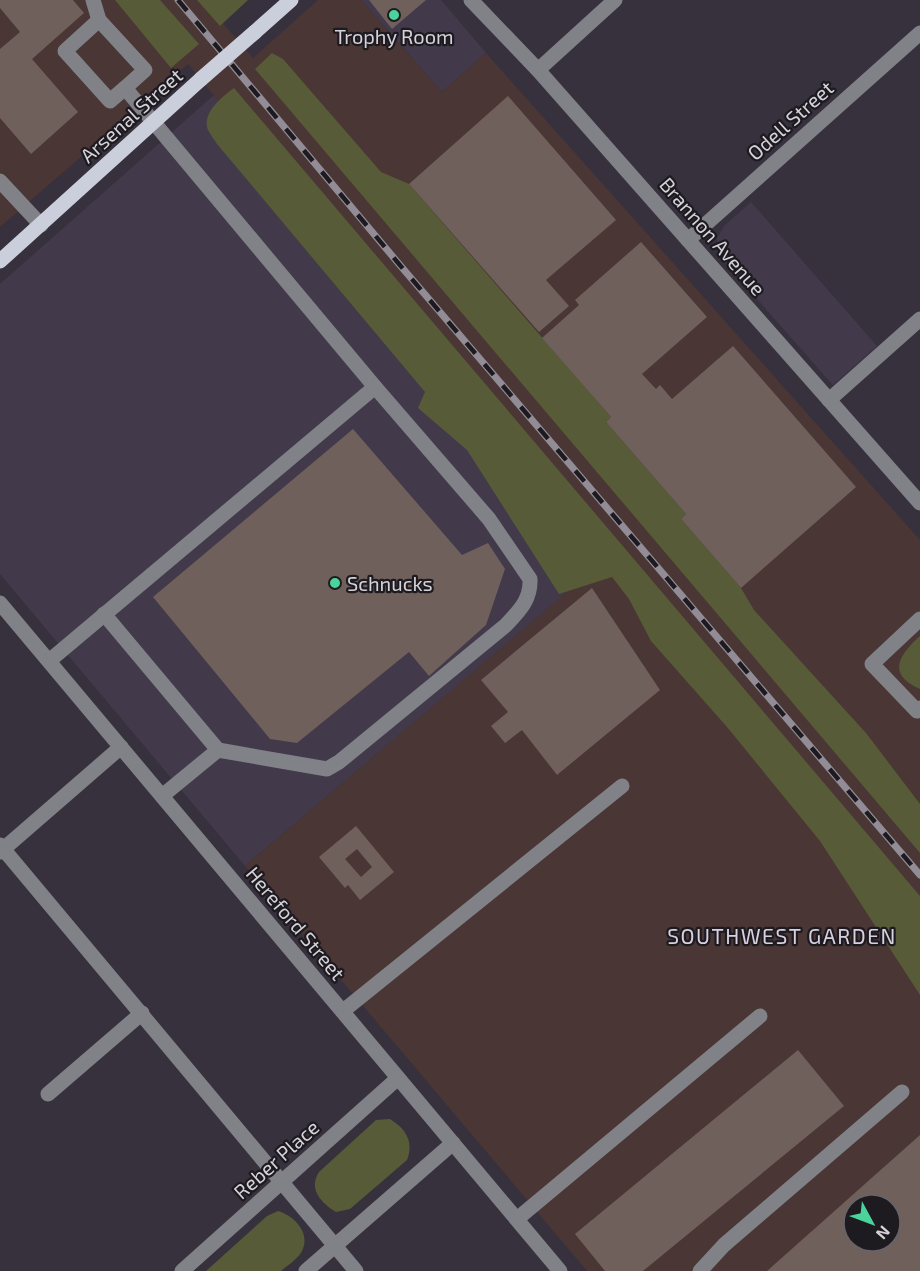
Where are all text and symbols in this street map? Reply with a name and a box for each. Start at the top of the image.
marker: Trophy Room [387,8,401,22]
place label: Trophy Room [334,24,454,48]
street label: Arsenal Street [75,63,187,167]
street label: Odell Street [742,75,838,165]
street label: Brannon Avenue [655,172,771,300]
place label: Schnucks [347,571,433,595]
marker: Schnucks [328,576,342,590]
street label: Hereford Street [242,861,351,985]
district label: SOUTHWEST GARDEN [667,923,897,948]
street label: Reber Place [228,1115,324,1203]
north arrow [842,1193,902,1253]
text: N [873,1223,895,1244]

